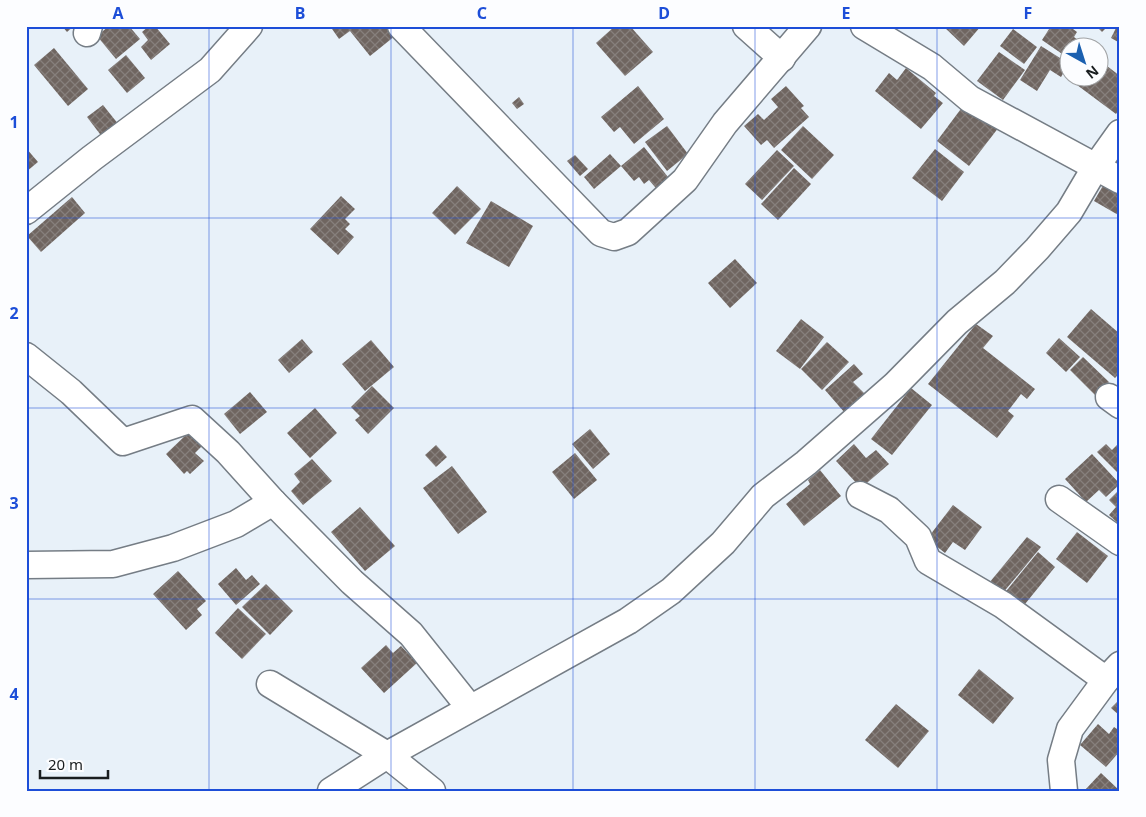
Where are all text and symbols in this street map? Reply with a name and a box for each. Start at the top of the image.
text: A [112,2,124,24]
text: B [295,2,305,24]
text: C [477,2,487,24]
text: D [658,2,670,24]
text: E [842,2,851,24]
text: F [1024,2,1032,24]
north arrow [1058,38,1108,88]
text: N [1082,62,1103,83]
text: 1 [9,111,19,133]
text: 2 [9,302,19,324]
text: 3 [9,492,19,514]
text: 4 [9,683,19,705]
scale bar [40,747,108,779]
text: 20 m [48,754,83,774]

